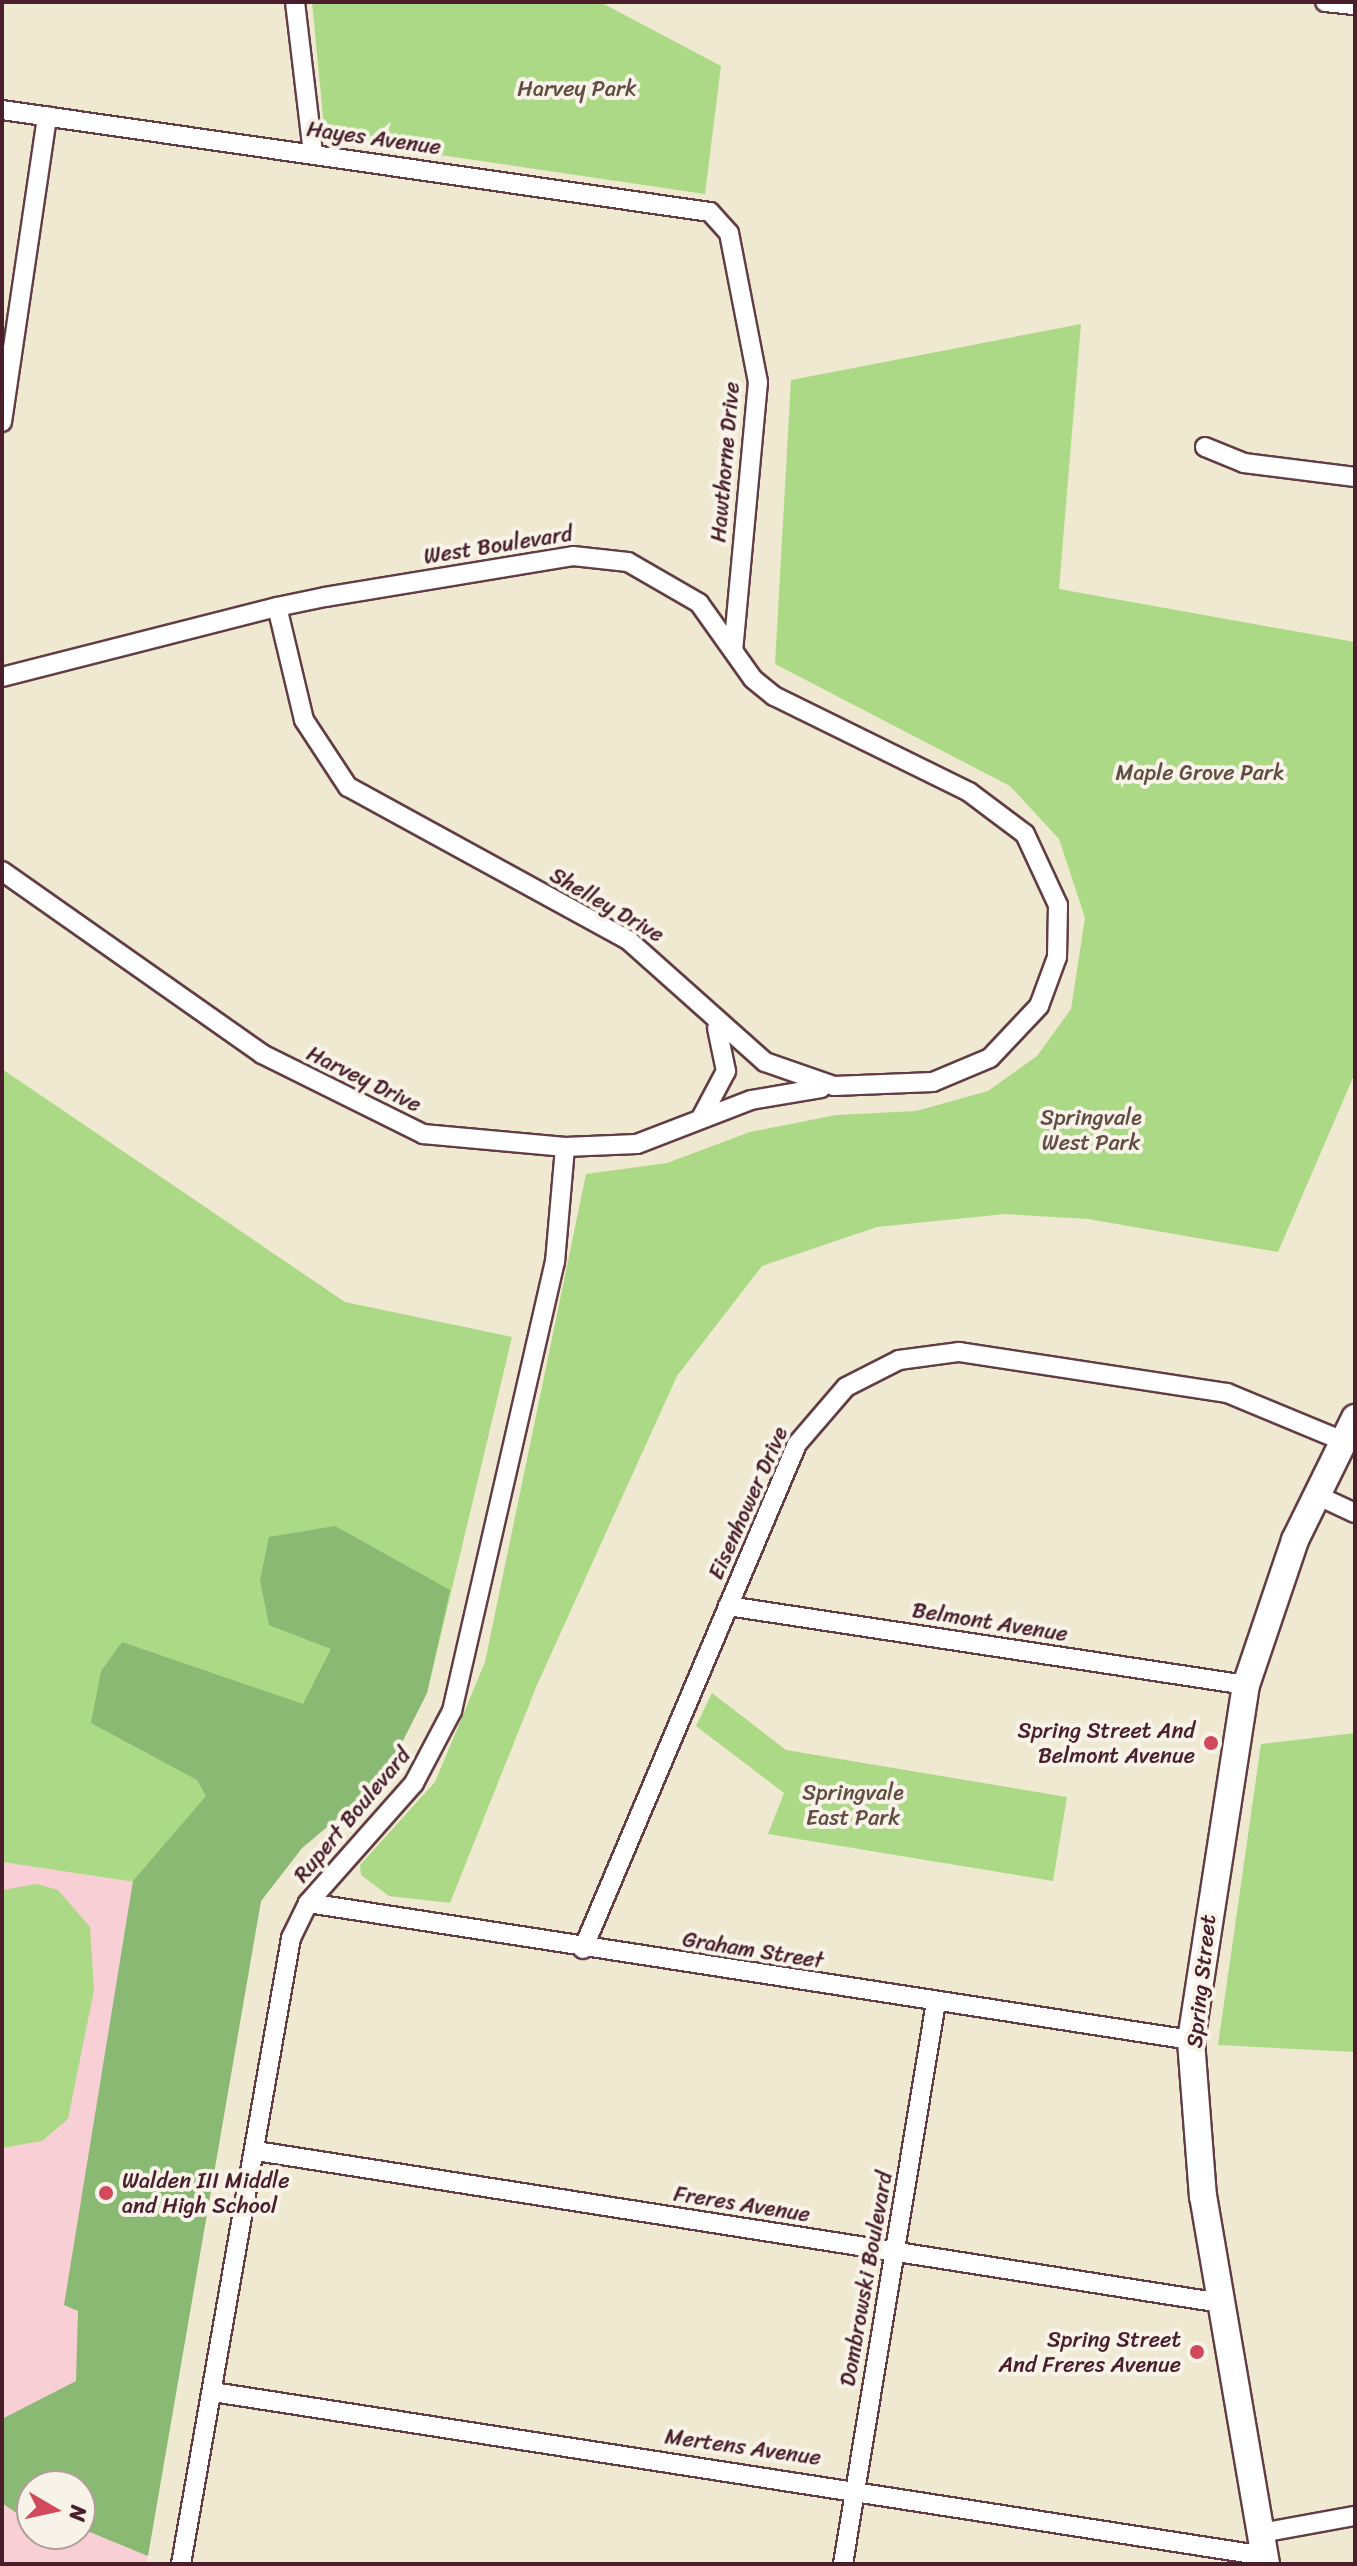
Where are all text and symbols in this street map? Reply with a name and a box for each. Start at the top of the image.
park label: Harvey Park [517,76,637,102]
street label: Hayes Avenue [305,116,443,160]
street label: Hawthorne Drive [705,381,745,543]
street label: West Boulevard [422,520,574,570]
park label: Maple Grove Park [1115,760,1285,786]
street label: Shelley Drive [545,862,669,948]
street label: Harvey Drive [303,1040,425,1118]
park label: Springvale West Park [1040,1104,1142,1156]
street label: Eisenhower Drive [702,1422,794,1584]
street label: Belmont Avenue [910,1597,1070,1647]
place label: Spring Street And Belmont Avenue [1018,1717,1195,1768]
marker: Spring Street And Belmont Avenue [1202,1734,1220,1752]
street label: Rupert Boulevard [288,1742,416,1888]
park label: Springvale East Park [802,1779,904,1830]
street label: Spring Street [1181,1913,1221,2049]
street label: Graham Street [680,1926,826,1974]
place label: Walden III Middle and High School [122,2167,290,2218]
street label: Dombrowski Boulevard [834,2170,898,2388]
street label: Freres Avenue [672,2180,812,2228]
marker: Walden III Middle and High School [97,2184,115,2202]
place label: Spring Street And Freres Avenue [1000,2326,1181,2378]
marker: Spring Street And Freres Avenue [1188,2343,1206,2361]
street label: Mertens Avenue [663,2423,823,2471]
north arrow [16,2470,96,2550]
text: N [58,2503,99,2524]

